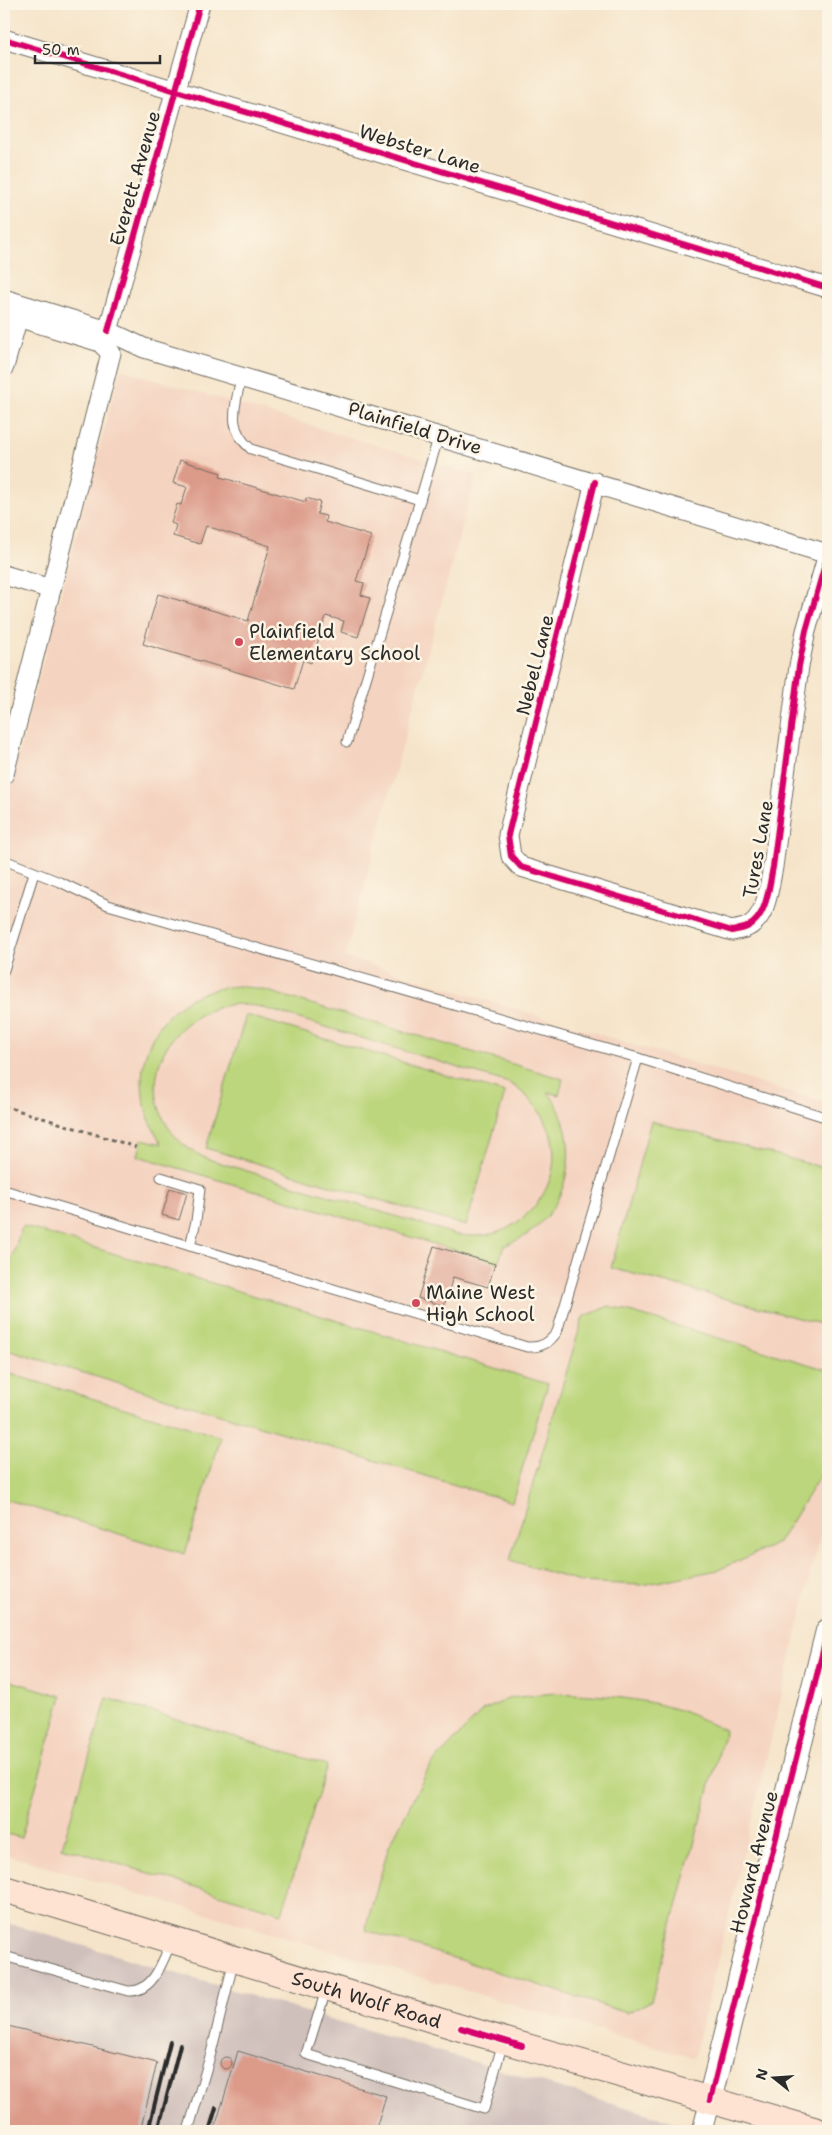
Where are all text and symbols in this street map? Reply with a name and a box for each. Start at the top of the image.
scale bar [35,32,160,64]
text: 50 m [42,40,80,60]
street label: Everett Avenue [104,108,166,248]
street label: Webster Lane [356,119,484,179]
street label: Plainfield Drive [345,396,485,460]
street label: Nebel Lane [510,612,560,718]
place label: Plainfield Elementary School [249,619,420,666]
marker: Plainfield Elementary School [233,636,245,648]
street label: Tures Lane [737,798,779,900]
place label: Maine West High School [426,1280,535,1327]
marker: Maine West High School [410,1297,422,1309]
street label: Howard Avenue [724,1788,784,1936]
street label: South Wolf Road [289,1965,444,2034]
north arrow [750,2052,800,2102]
text: N [751,2066,772,2082]

